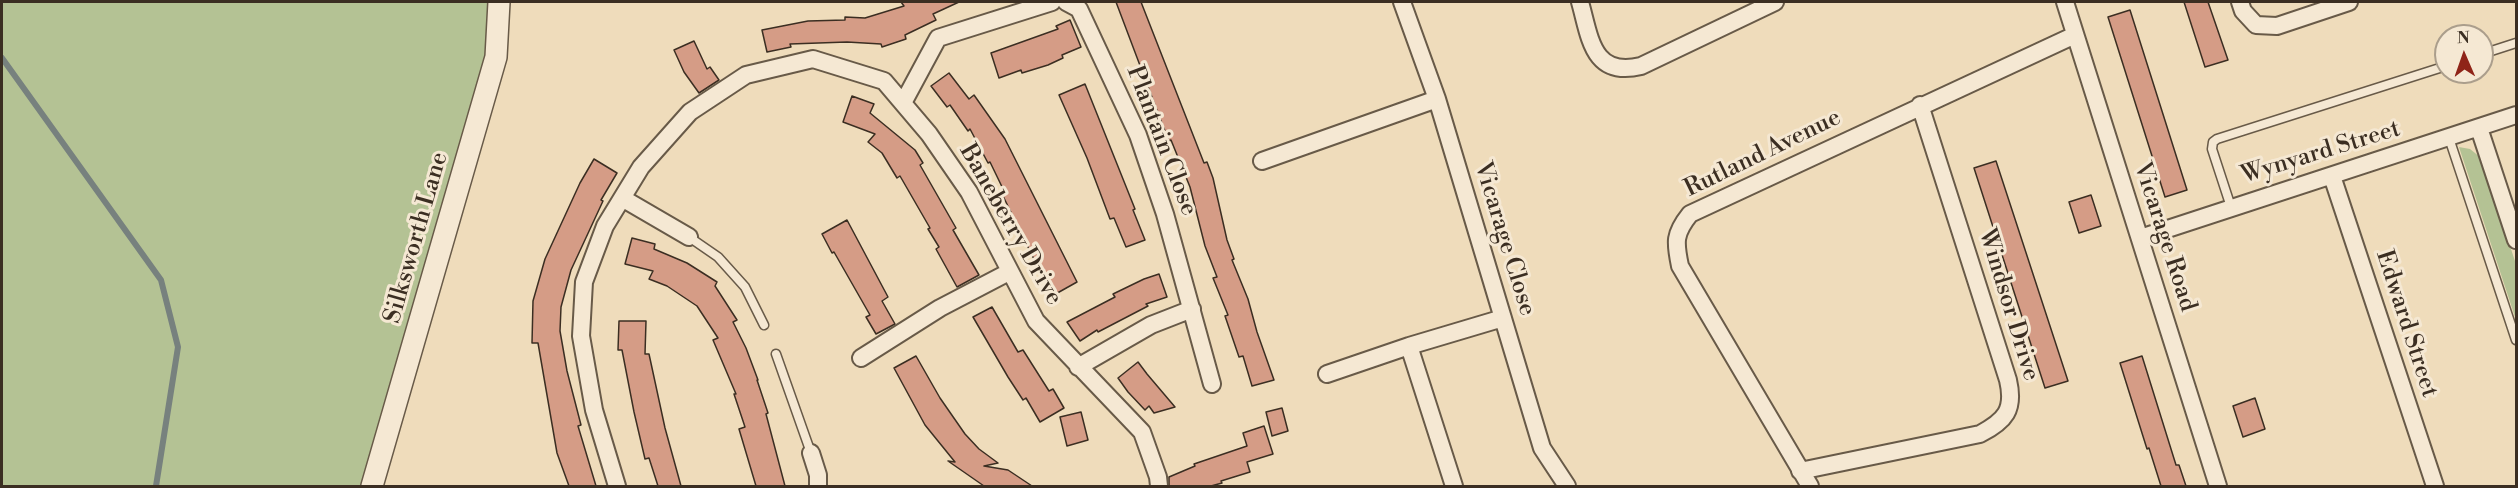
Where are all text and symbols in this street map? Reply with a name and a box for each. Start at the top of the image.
north arrow [2434,24,2494,84]
text: N [2457,28,2470,48]
street label: Plantain Close [1119,62,1203,220]
street label: Rutland Avenue [1680,104,1846,204]
street label: Wynyard Street [2238,115,2404,191]
street label: Baneberry Drive [952,139,1068,311]
street label: Silksworth Lane [379,149,455,327]
street label: Vicarage Close [1467,159,1541,319]
street label: Vicarage Road [2126,159,2202,315]
street label: Windsor Drive [1971,226,2045,384]
street label: Edward Street [2369,247,2443,401]

